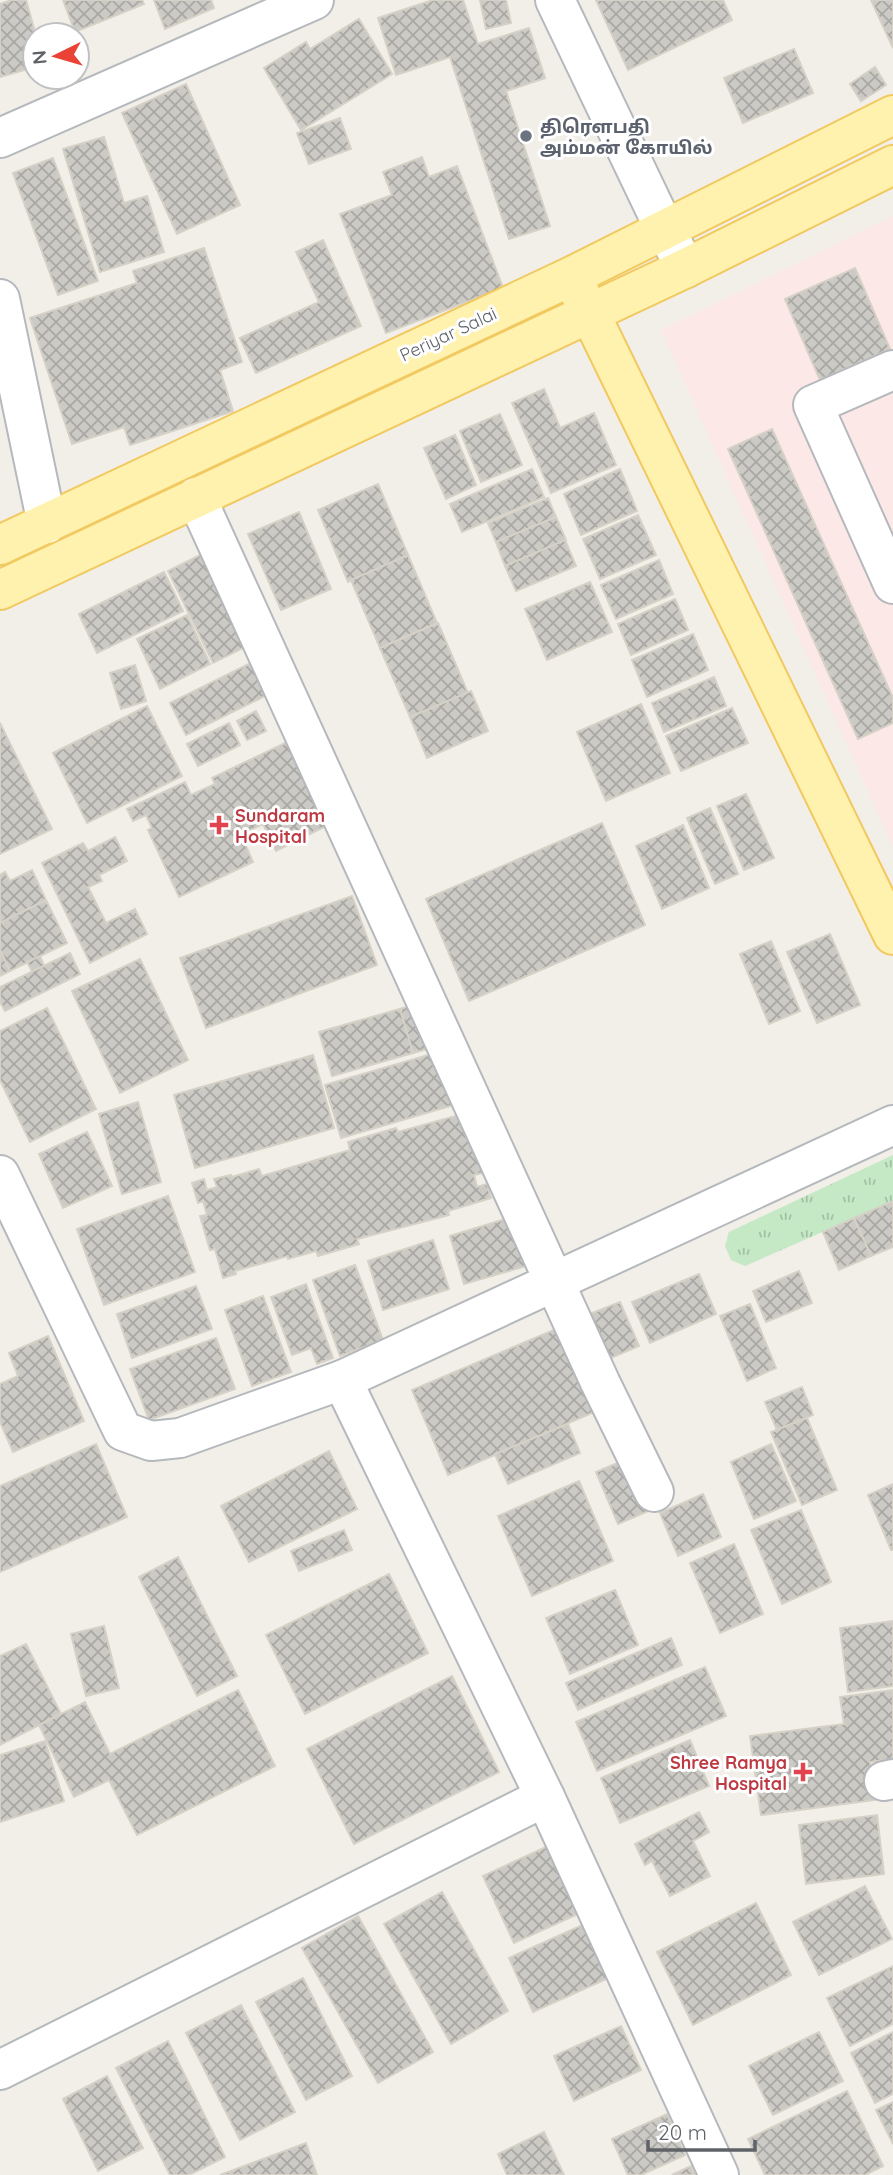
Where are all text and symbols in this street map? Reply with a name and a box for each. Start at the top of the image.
north arrow [21,21,91,91]
text: N [27,49,52,65]
place label: திரௌபதி அம்மன் கோயில் [540,115,713,159]
marker: திரௌபதி அம்மன் கோயில் [518,128,534,144]
street label: Periyar Salai [396,302,500,366]
place label: Sundaram Hospital [235,804,325,848]
marker: Sundaram Hospital [209,815,229,835]
place label: Shree Ramya Hospital [670,1751,787,1795]
marker: Shree Ramya Hospital [793,1762,813,1782]
scale bar [648,2108,755,2152]
text: 20 m [658,2119,707,2145]

